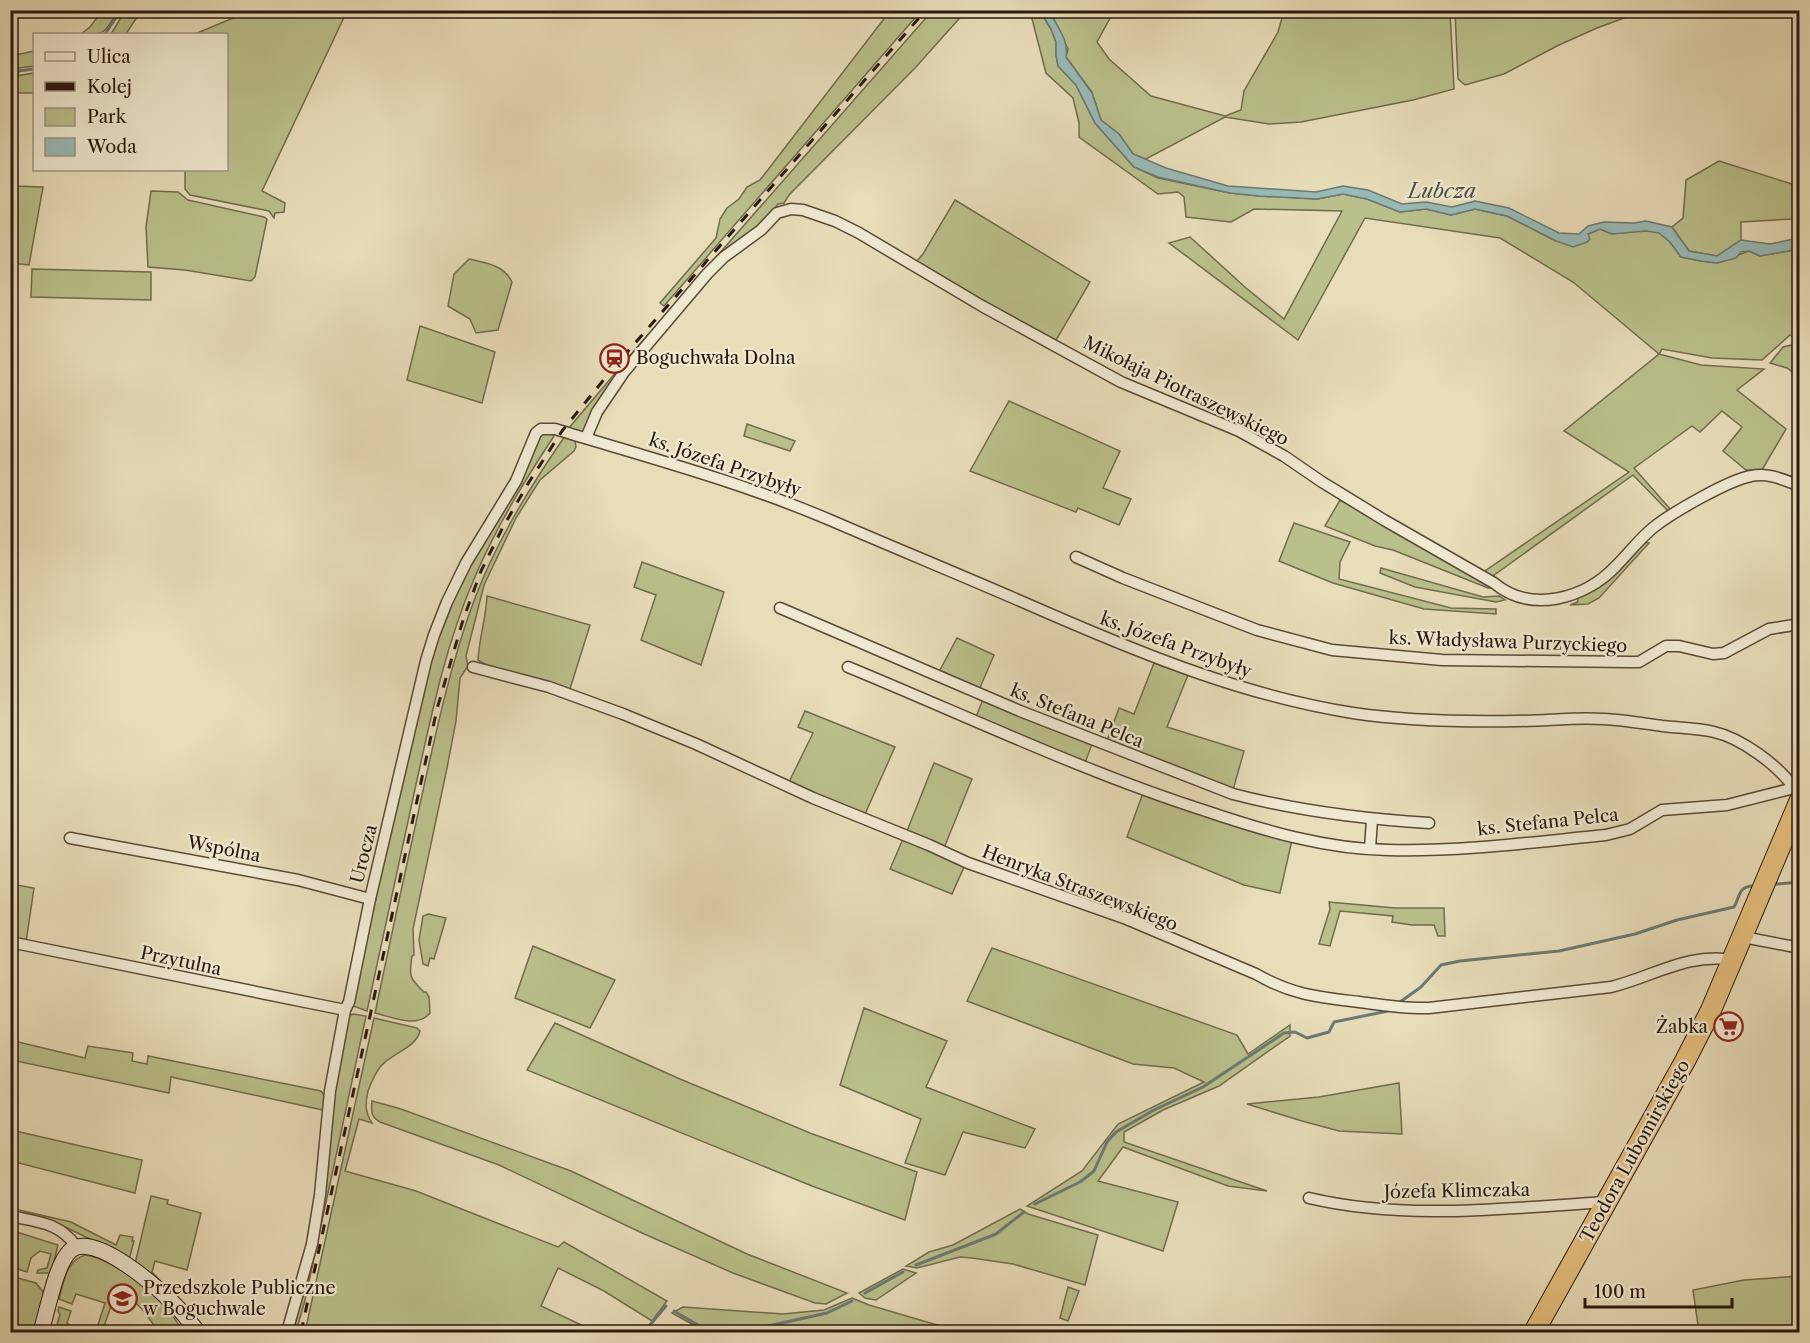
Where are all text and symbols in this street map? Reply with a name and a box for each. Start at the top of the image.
legend [33,33,228,171]
text: Ulica [87,46,131,68]
text: Kolej [87,76,132,98]
text: Park [87,106,128,128]
text: Woda [86,136,137,158]
water label: Lubcza [1406,179,1476,203]
street label: Mikołaja Piotraszewskiego [1080,332,1292,450]
station icon: Boguchwała Dolna [599,342,631,374]
place label: Boguchwała Dolna [636,347,796,369]
street label: ks. Józefa Przybyły [646,429,805,502]
street label: ks. Józefa Przybyły [1097,607,1256,683]
street label: ks. Władysława Purzyckiego [1388,627,1628,657]
street label: ks. Stefana Pelca [1007,679,1147,753]
street label: ks. Stefana Pelca [1476,804,1620,840]
street label: Urocza [346,822,382,886]
street label: Wspólna [184,831,263,867]
street label: Henryka Straszewskiego [979,840,1181,936]
street label: Przytulna [138,942,224,980]
supermarket icon: Żabka [1713,1011,1745,1043]
place label: Żabka [1656,1015,1708,1038]
street label: Teodora Lubomirskiego [1576,1056,1694,1246]
street label: Józefa Klimczaka [1381,1179,1531,1203]
scale bar [1585,1271,1732,1309]
place label: Przedszkole Publiczne w Boguchwale [142,1277,336,1320]
text: 100 m [1594,1281,1646,1303]
school or university icon: Przedszkole Publiczne w Boguchwale [106,1282,138,1314]

